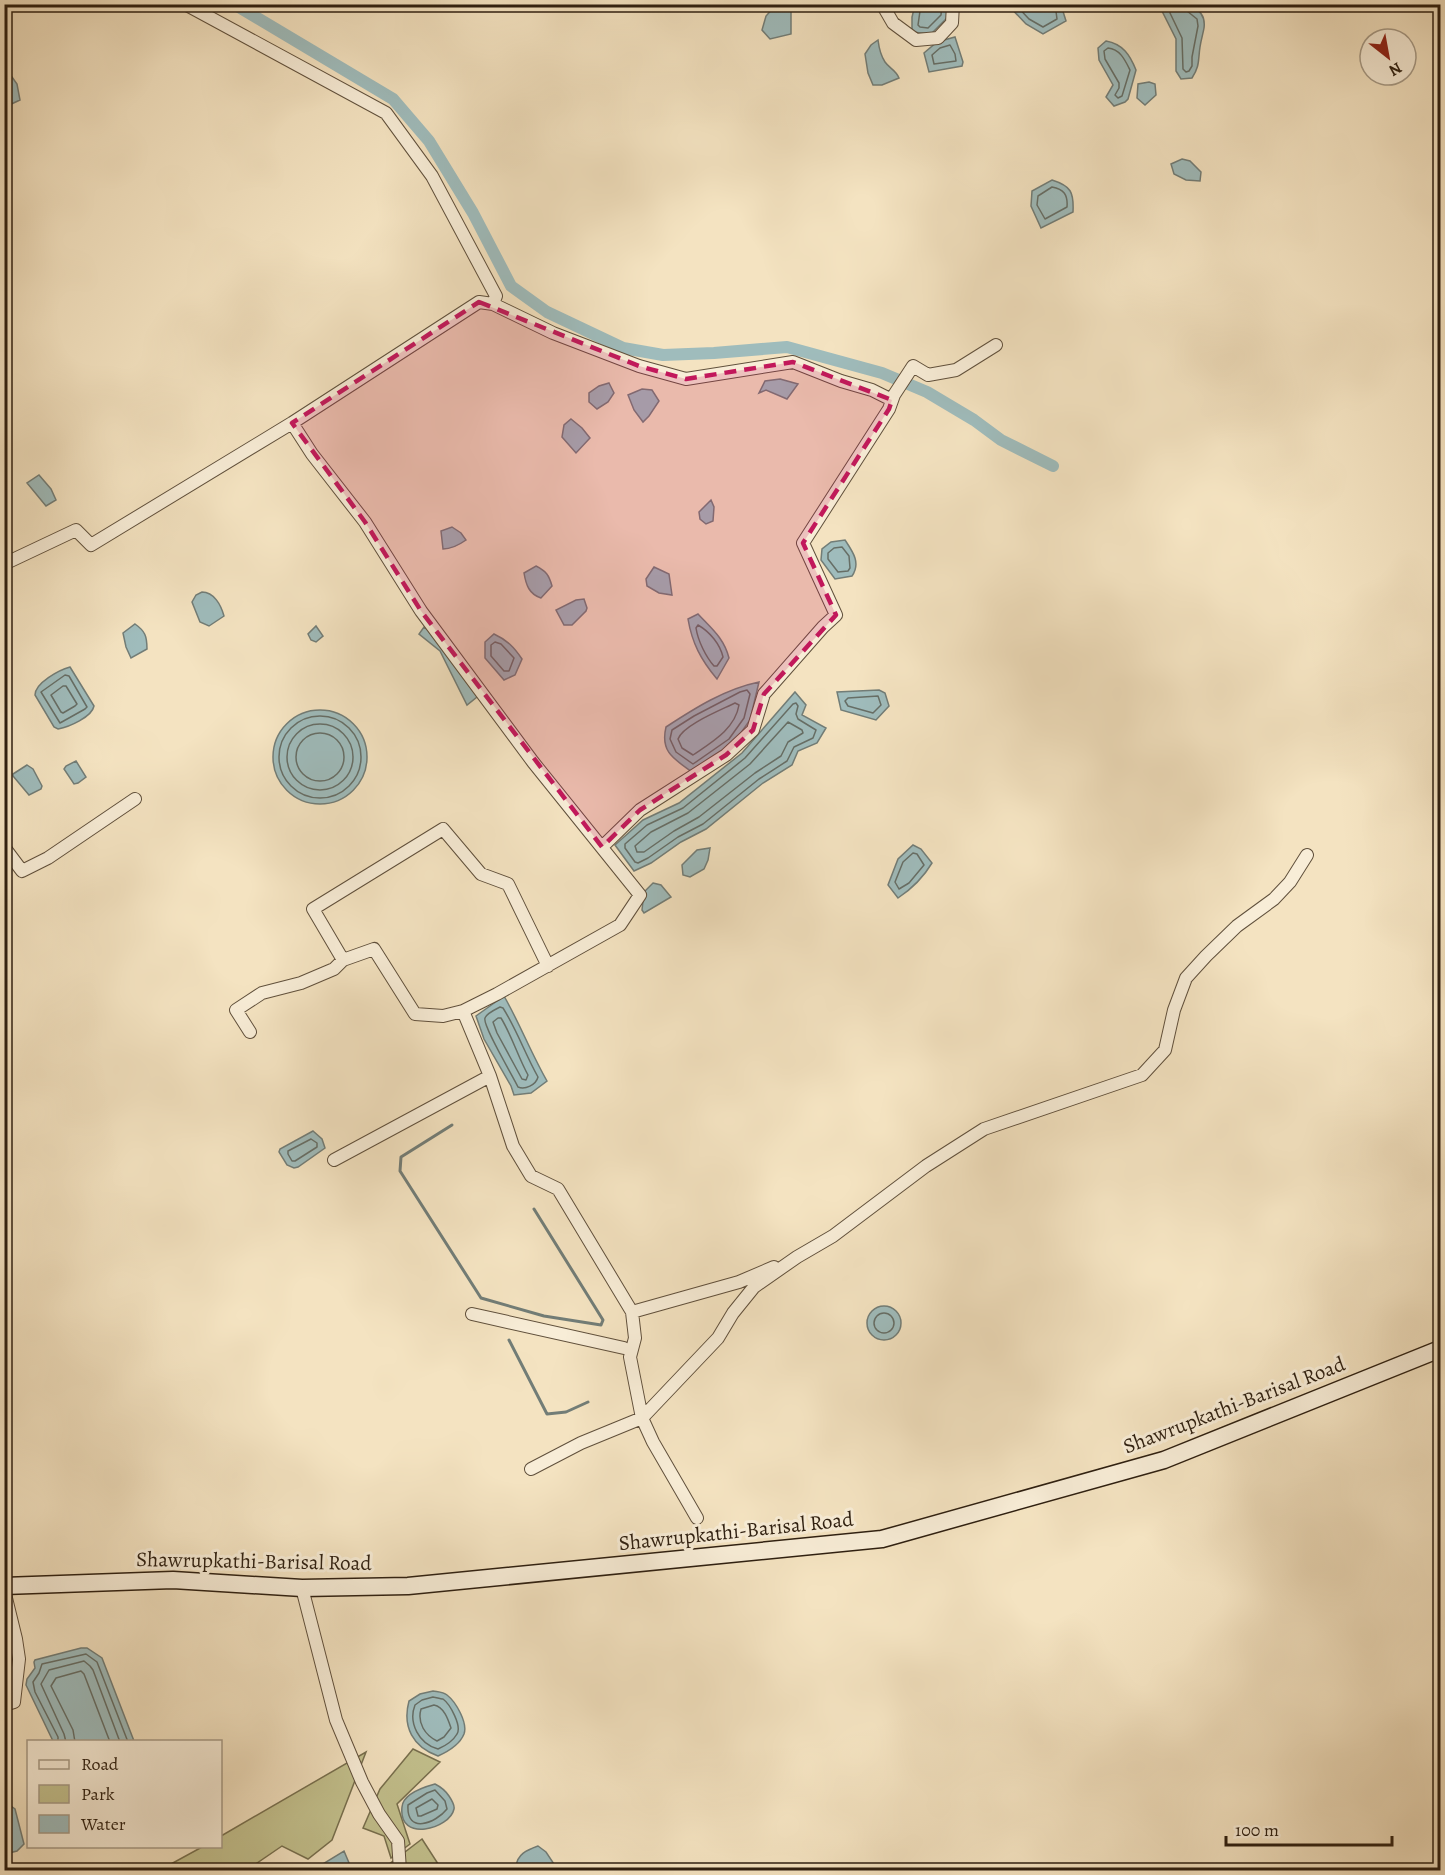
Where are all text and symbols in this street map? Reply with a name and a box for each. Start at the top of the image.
north arrow [1358,27,1418,87]
text: N [1384,57,1406,82]
street label: Shawrupkathi-Barisal Road [1119,1349,1350,1460]
street label: Shawrupkathi-Barisal Road [617,1505,855,1557]
street label: Shawrupkathi-Barisal Road [136,1545,373,1577]
legend [27,1740,222,1848]
text: Road [81,1752,119,1776]
text: Park [81,1782,115,1806]
scale bar [1226,1809,1392,1847]
text: Water [80,1812,126,1836]
text: 100 m [1235,1818,1279,1842]

